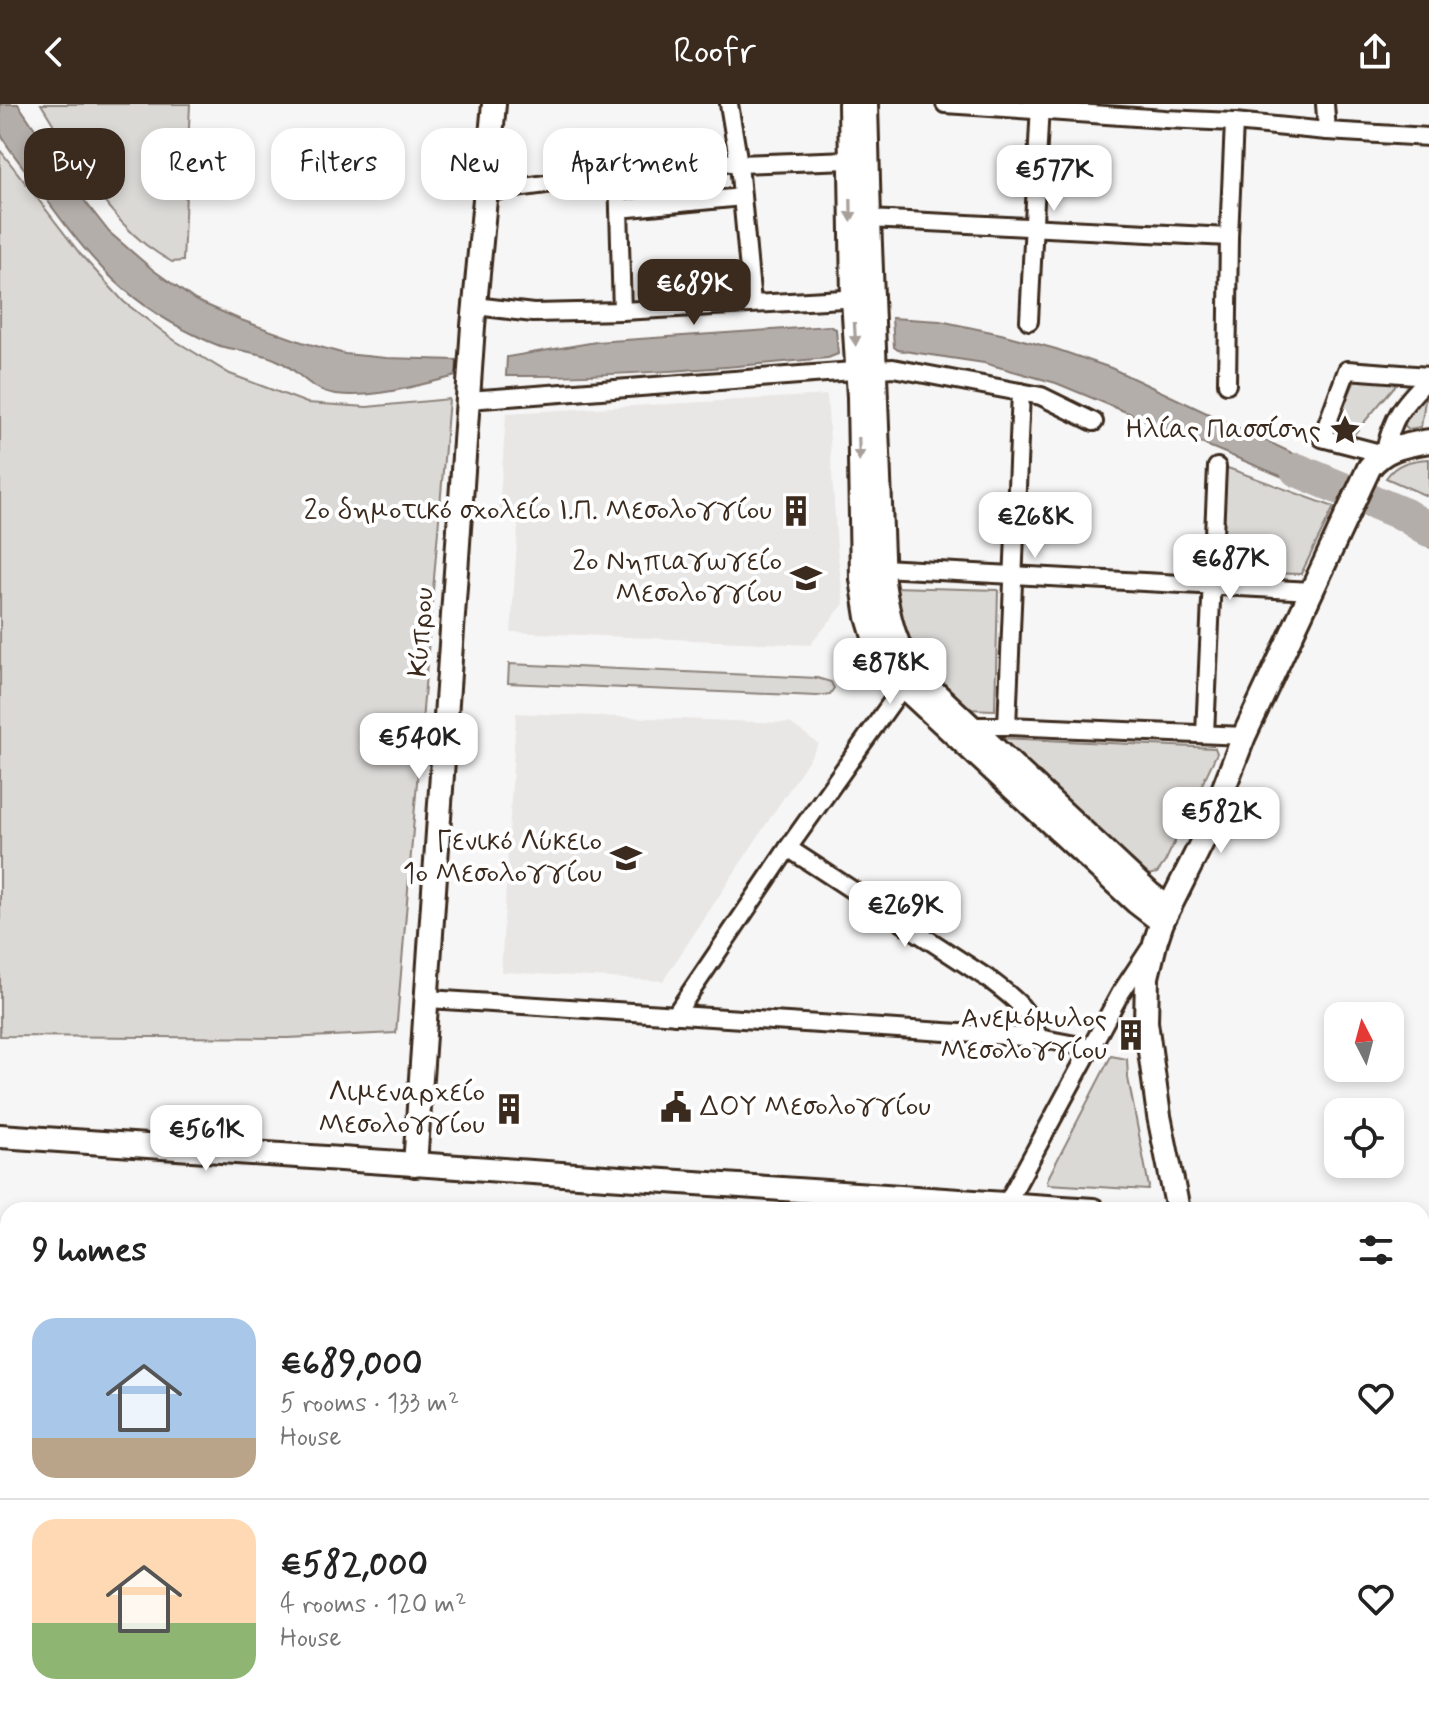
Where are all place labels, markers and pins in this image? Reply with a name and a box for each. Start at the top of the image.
pin: €577K [998,145,1110,213]
pin: €689K [638,259,750,327]
place label: Ηλίας Πασσίσης [1125,412,1321,449]
place icon: Ηλίας Πασσίσης [1328,413,1362,447]
pin: €268K [979,492,1091,560]
place label: 2ο δημοτικό σχολείο Ι.Π. Μεσολογγίου [304,493,772,530]
building icon: 2ο δημοτικό σχολείο Ι.Π. Μεσολογγίου [779,494,813,528]
pin: €687K [1174,534,1286,602]
place label: 2ο Νηπιαγωγείο Μεσολογγίου [572,544,782,613]
school or university icon: 2ο Νηπιαγωγείο Μεσολογγίου [789,561,823,595]
pin: €878K [834,638,946,706]
pin: €540K [363,713,475,781]
pin: €582K [1165,787,1277,855]
place label: Γενικό Λύκειο 1ο Μεσολογγίου [403,824,602,893]
school or university icon: Γενικό Λύκειο 1ο Μεσολογγίου [609,841,643,875]
pin: €269K [849,881,961,949]
place label: Ανεμόμυλος Μεσολογγίου [940,1001,1107,1070]
building icon: Ανεμόμυλος Μεσολογγίου [1114,1018,1148,1052]
place label: Λιμεναρχείο Μεσολογγίου [318,1075,485,1144]
place label: ΔΟΥ Μεσολογγίου [700,1089,931,1126]
public building icon: ΔΟΥ Μεσολογγίου [659,1090,693,1124]
building icon: Λιμεναρχείο Μεσολογγίου [492,1092,526,1126]
pin: €561K [150,1105,262,1173]

